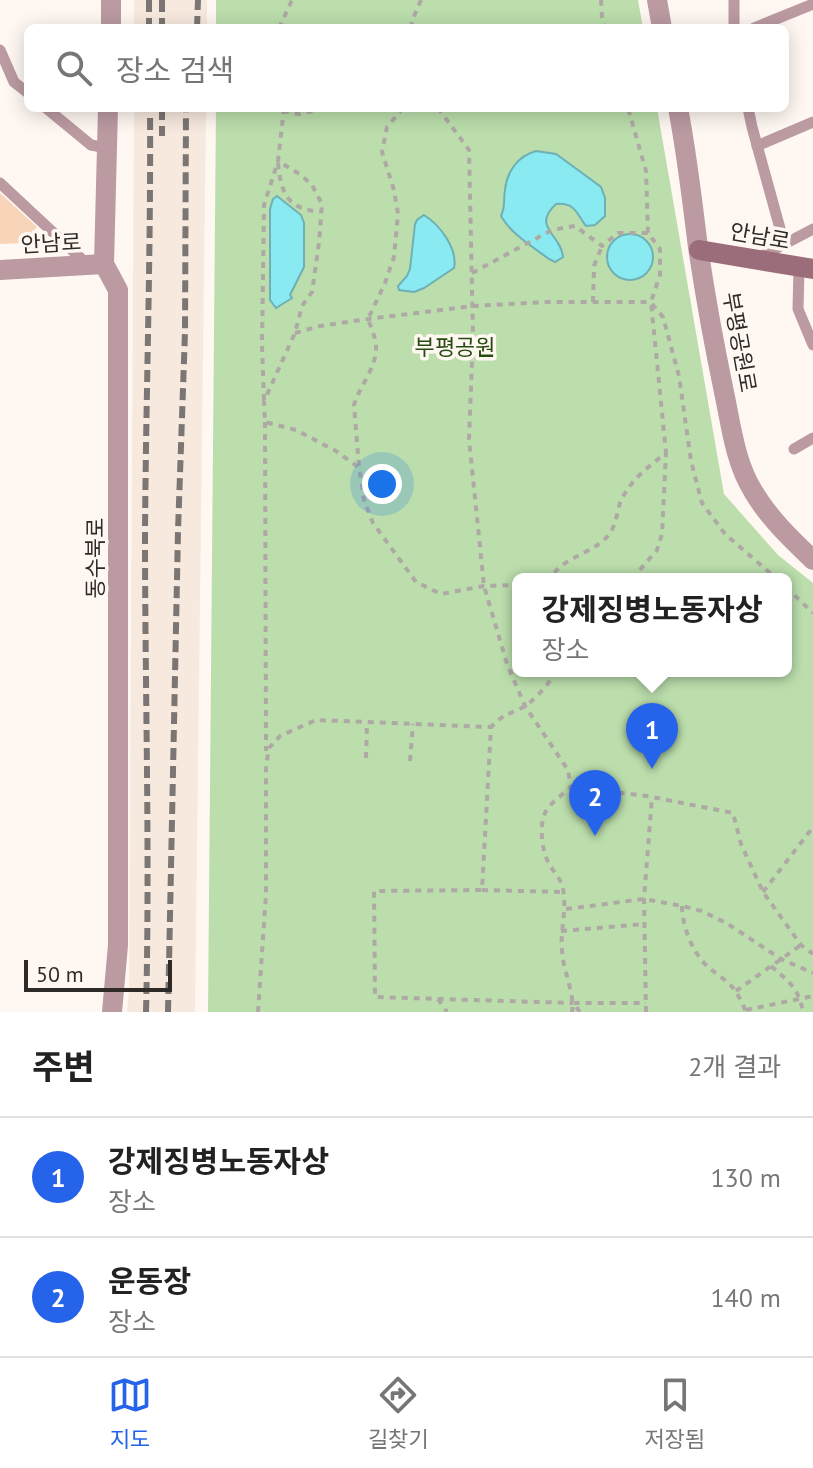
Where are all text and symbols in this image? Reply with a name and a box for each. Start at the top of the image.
search box [24,24,789,112]
icon: search [52,46,96,90]
text: 장소 검색 [116,50,234,89]
street label: 안남로 [728,217,792,255]
street label: 안남로 [20,227,82,259]
street label: 부평공원로 [717,290,763,394]
park label: 부평공원 [415,333,495,361]
your location [362,464,402,504]
street label: 동수북로 [81,518,109,598]
popup [512,573,792,677]
text: 강제징병노동자상 [542,589,762,628]
text: 장소 [542,633,589,666]
pin: 1 [626,703,678,769]
pin: 2 [569,770,621,836]
scale bar [24,956,172,992]
text: 50 m [36,960,84,988]
text: 주변 [32,1044,95,1088]
text: 2개 결과 [688,1050,781,1083]
text: 강제징병노동자상 [108,1141,329,1180]
text: 1 [51,1161,65,1194]
text: 130 m [710,1161,781,1194]
text: 장소 [108,1185,156,1218]
text: 운동장 [108,1261,191,1300]
text: 2 [51,1281,65,1314]
text: 140 m [710,1281,781,1314]
text: 장소 [108,1305,156,1338]
tab: 지도 [108,1373,152,1453]
tab: 길찾기 [368,1373,429,1453]
tab: 저장됨 [644,1373,705,1453]

